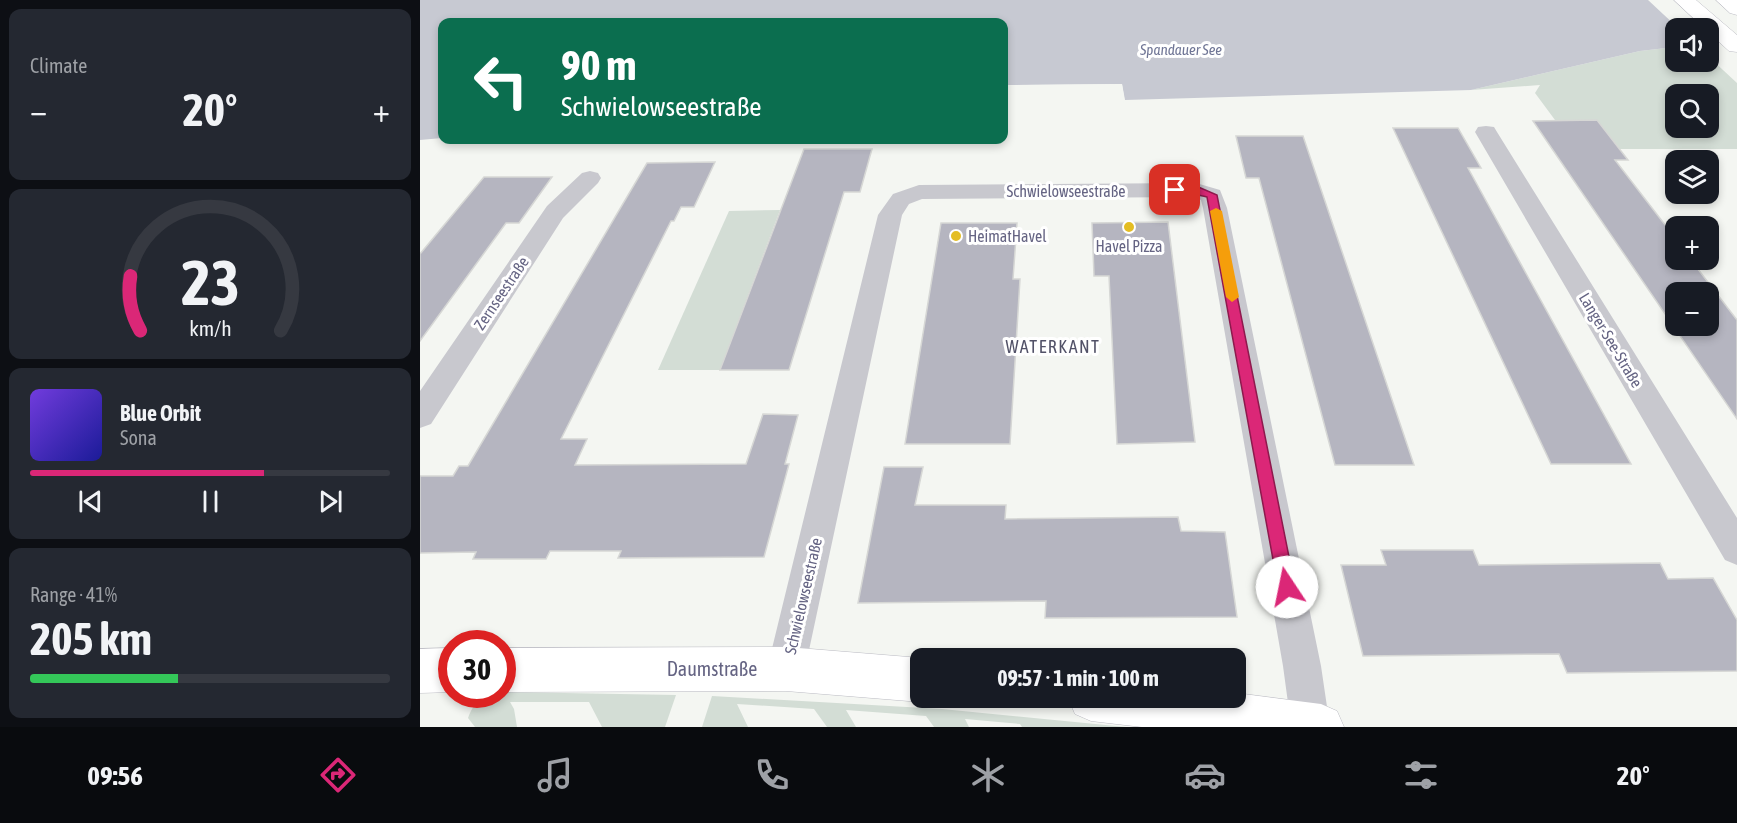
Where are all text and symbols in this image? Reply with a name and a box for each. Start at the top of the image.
map controls [1665,18,1719,336]
button: sound [1665,18,1719,72]
text: 90 m [561,41,636,89]
water label: Spandauer See [1139,41,1222,58]
icon: left [462,42,540,120]
text: Climate [30,54,87,77]
text: 20° [183,84,237,136]
button: search [1665,84,1719,138]
text: − [30,91,47,129]
text: + [373,91,390,129]
text: Schwielowseestraße [561,91,762,122]
button: layers [1665,150,1719,204]
pin [1149,164,1200,215]
icon: arrive [1158,173,1191,206]
street label: Schwielowseestraße [1007,182,1125,200]
button: + [1665,216,1719,270]
marker: Havel Pizza [1122,220,1136,234]
place label: HeimatHavel [968,227,1047,245]
marker: HeimatHavel [949,229,963,243]
place label: Havel Pizza [1095,237,1163,255]
text: 23 [181,247,239,318]
street label: Zernseestraße [470,253,532,333]
button: − [1665,282,1719,336]
street label: Langer-See-Straße [1575,289,1646,391]
text: km/h [189,316,231,341]
district label: WATERKANT [1005,336,1101,357]
text: Blue Orbit [120,400,201,426]
text: Sona [120,426,157,449]
icon: previous [74,485,107,518]
icon: pause [194,485,227,518]
icon: next [314,485,347,518]
street label: Schwielowseestraße [781,536,825,656]
position arrow [1255,555,1319,619]
text: Range · 41% [30,583,117,606]
text: 205 km [30,613,152,665]
speed limit sign: 30 [438,630,516,708]
street label: Daumstraße [667,657,757,680]
text: 09:57 · 1 min · 100 m [997,665,1159,691]
icon: directions [317,754,359,796]
icon: music [534,754,576,796]
icon: phone [751,754,793,796]
icon: climate [967,754,1009,796]
icon: car [1184,754,1226,796]
icon: filters [1400,754,1442,796]
text: 09:56 [87,760,143,791]
text: 20° [1617,760,1650,791]

